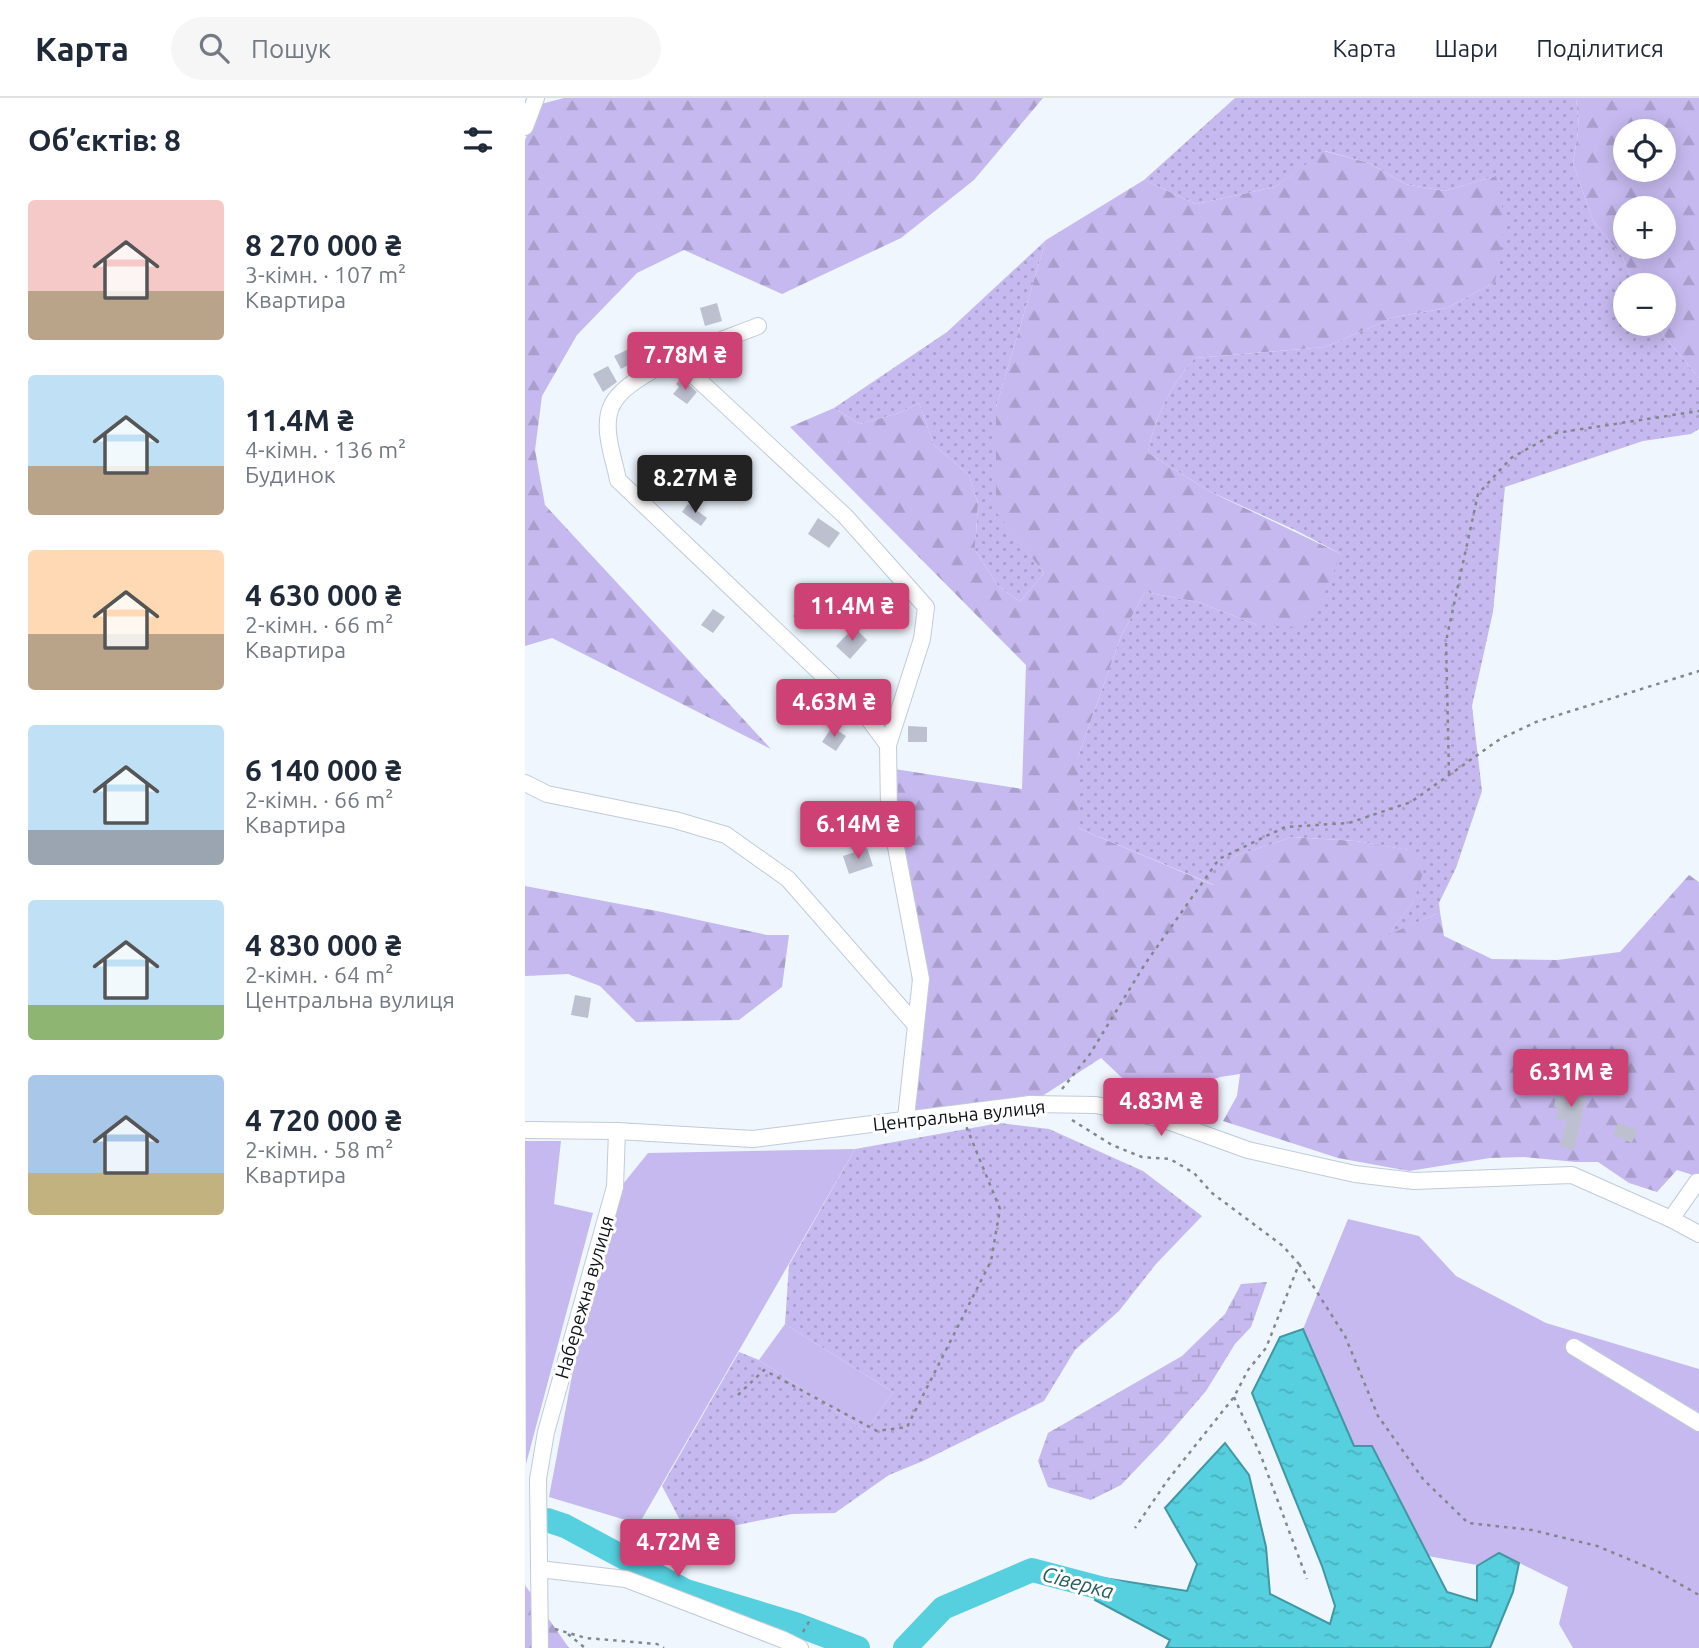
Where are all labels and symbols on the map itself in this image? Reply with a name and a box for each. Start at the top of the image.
pin: 7.78M ₴ [620,332,750,392]
pin: 8.27M ₴ [630,456,760,515]
pin: 11.4M ₴ [787,584,917,643]
pin: 4.63M ₴ [769,680,899,739]
pin: 6.14M ₴ [793,802,923,861]
pin: 6.31M ₴ [1506,1049,1636,1109]
pin: 4.83M ₴ [1096,1079,1226,1138]
street label: Центральна вулиця [872,1095,1046,1135]
street label: Набережна вулиця [550,1213,618,1381]
pin: 4.72M ₴ [613,1520,743,1579]
water label: Сіверка [1040,1561,1116,1603]

